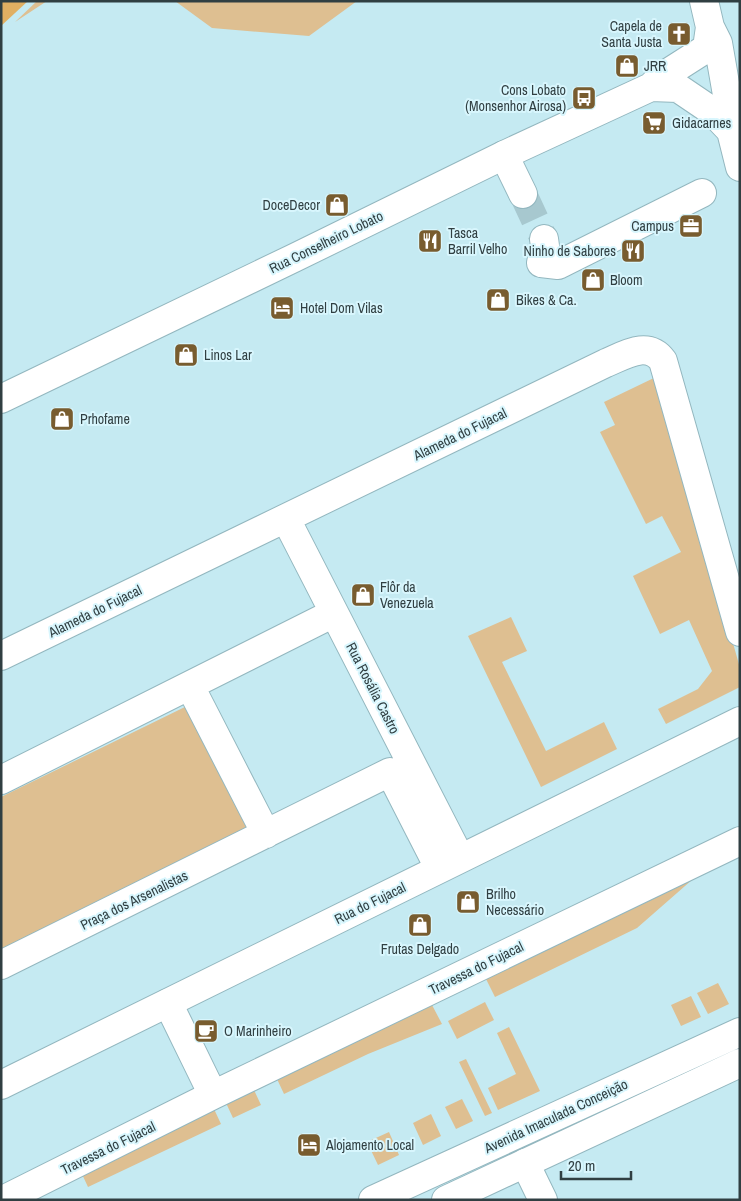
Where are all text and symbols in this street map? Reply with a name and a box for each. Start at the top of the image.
place label: Capela de Santa Justa [601,17,663,51]
church icon: Capela de Santa Justa [666,21,692,47]
shop icon: JRR [614,53,640,79]
place label: JRR [644,57,666,75]
place label: Cons Lobato (Monsenhor Airosa) [465,81,566,115]
bus stop icon: Cons Lobato (Monsenhor Airosa) [571,85,597,111]
supermarket icon: Gidacarnes [641,110,667,136]
place label: Gidacarnes [672,114,732,132]
shop icon: DoceDecor [324,192,350,218]
place label: DoceDecor [263,196,320,214]
street label: Rua Conselheiro Lobato [266,207,386,277]
office icon: Campus [678,213,704,239]
place label: Campus [631,217,674,235]
place label: Tasca Barril Velho [448,224,507,258]
restaurant icon: Tasca Barril Velho [417,228,443,254]
restaurant icon: Ninho de Sabores [620,238,646,264]
place label: Ninho de Sabores [523,242,616,260]
shop icon: Bloom [580,267,606,293]
place label: Bloom [610,271,643,289]
shop icon: Bikes & Ca. [485,287,511,313]
place label: Bikes & Ca. [516,291,577,309]
hotel icon: Hotel Dom Vilas [269,295,295,321]
place label: Hotel Dom Vilas [300,299,383,317]
shop icon: Linos Lar [173,342,199,368]
place label: Linos Lar [204,346,252,364]
street label: Alameda do Fujacal [410,404,510,465]
shop icon: Prhofame [49,406,75,432]
place label: Prhofame [80,410,130,428]
place label: Flôr da Venezuela [380,578,434,612]
street label: Alameda do Fujacal [45,581,145,642]
shop icon: Flôr da Venezuela [350,582,376,608]
street label: Rua Rosália Castro [342,639,404,737]
street label: Praça dos Arsenalistas [77,866,191,934]
street label: Rua do Fujacal [331,878,409,928]
place label: Brilho Necessário [486,885,544,919]
shop icon: Brilho Necessário [455,889,481,915]
shop icon: Frutas Delgado [407,912,433,938]
street label: Travessa do Fujacal [426,937,526,999]
place label: Frutas Delgado [381,940,459,958]
cafe icon: O Marinheiro [193,1018,219,1044]
place label: O Marinheiro [224,1022,292,1040]
street label: Avenida Imaculada Conceição [481,1075,631,1158]
street label: Travessa do Fujacal [58,1117,158,1179]
hotel icon: Alojamento Local [296,1132,322,1158]
place label: Alojamento Local [325,1136,414,1154]
scale bar [561,1148,631,1180]
text: 20 m [568,1155,595,1176]

